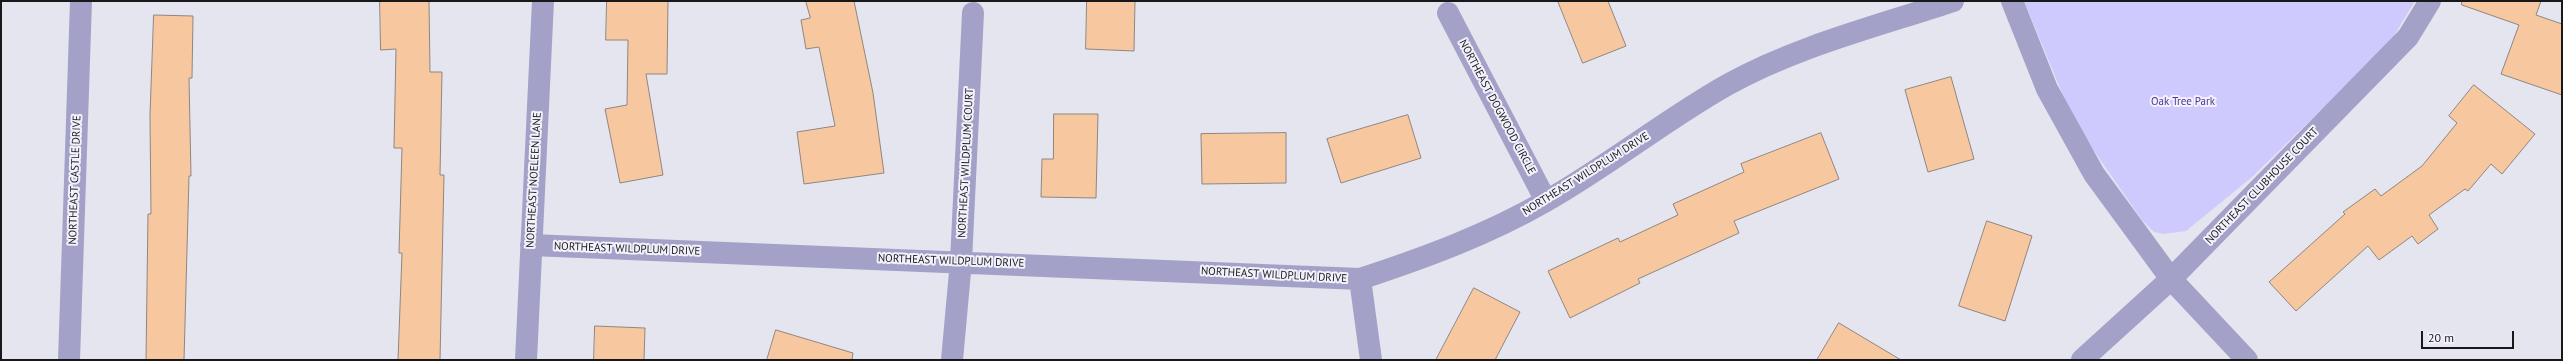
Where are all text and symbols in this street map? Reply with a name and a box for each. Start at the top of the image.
street label: NORTHEAST DOGWOOD CIRCLE [1456,37,1538,177]
street label: NORTHEAST WILDPLUM COURT [955,88,977,238]
park label: Oak Tree Park [2151,95,2215,109]
street label: NORTHEAST NOELEEN LANE [524,112,544,248]
street label: NORTHEAST CASTLE DRIVE [66,115,84,245]
street label: NORTHEAST CLUBHOUSE COURT [2203,125,2321,247]
street label: NORTHEAST WILDPLUM DRIVE [1520,130,1652,218]
street label: NORTHEAST WILDPLUM DRIVE [554,240,700,258]
street label: NORTHEAST WILDPLUM DRIVE [878,252,1024,270]
street label: NORTHEAST WILDPLUM DRIVE [1201,265,1347,285]
scale bar [2423,323,2516,349]
text: 20 m [2428,330,2454,345]

